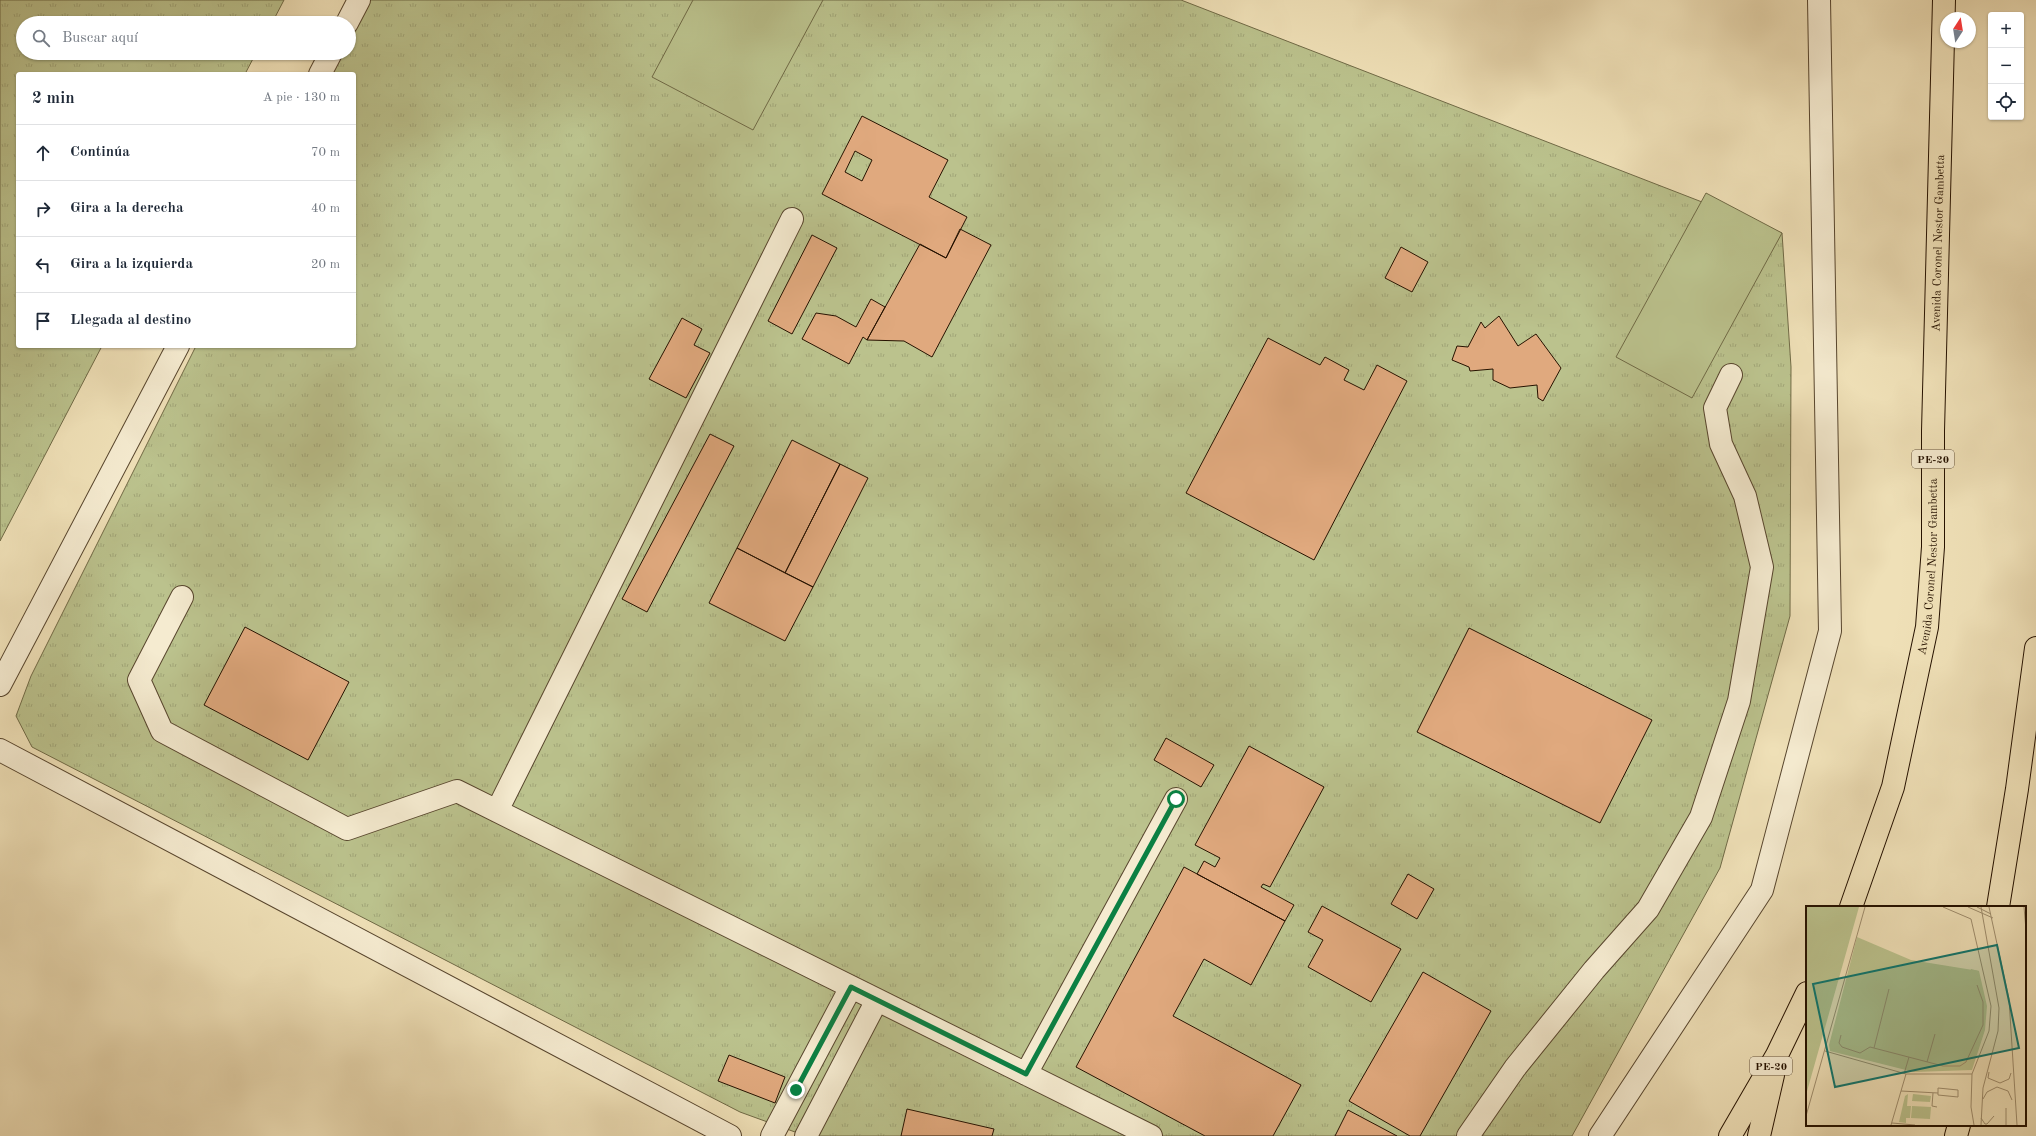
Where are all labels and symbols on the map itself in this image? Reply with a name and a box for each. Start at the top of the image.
north arrow [1940,12,1976,48]
street label: Avenida Coronel Nestor Gambetta [1931,154,1947,332]
road number: PE-20 [1912,450,1954,468]
street label: Avenida Coronel Nestor Gambetta [1916,478,1940,656]
route start [1167,790,1185,808]
inset map [1806,906,2026,1126]
road number: PE-20 [1750,1057,1792,1075]
route end [787,1081,805,1099]

